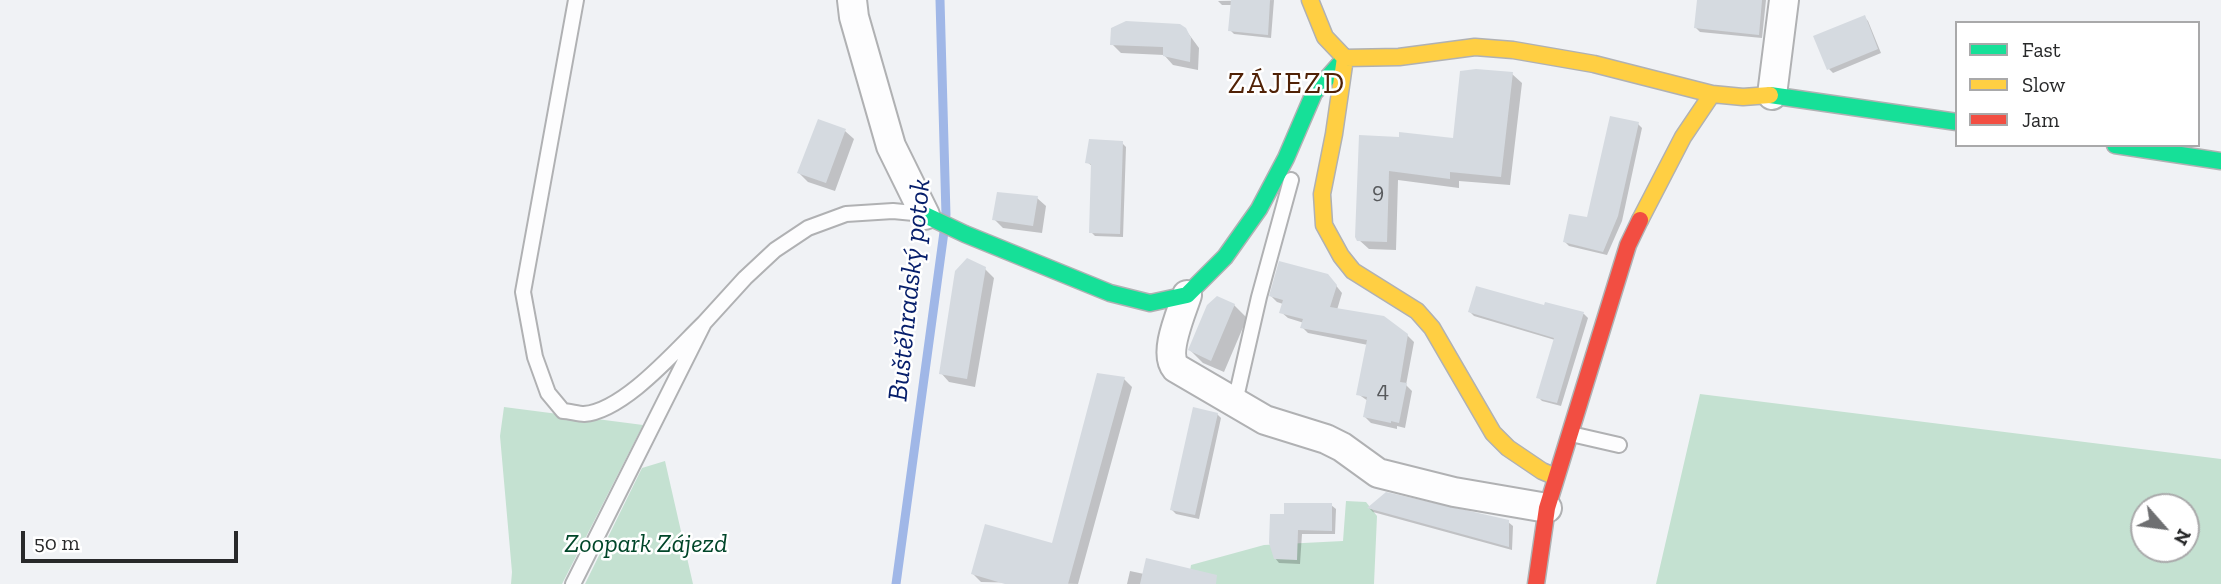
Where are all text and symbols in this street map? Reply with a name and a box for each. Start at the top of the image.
legend [1955,21,2200,147]
text: Fast [2022,37,2061,62]
district label: ZÁJEZD [1228,66,1346,102]
text: Slow [2022,72,2065,97]
text: Jam [2022,107,2059,132]
water label: Buštěhradský potok [882,177,938,403]
house number: 9 [1372,177,1384,205]
house number: 4 [1377,376,1389,404]
north arrow [2130,493,2200,563]
scale bar [24,518,242,562]
text: N [2169,525,2196,549]
park label: Zoopark Zájezd [565,529,727,561]
text: 50 m [34,530,80,555]

